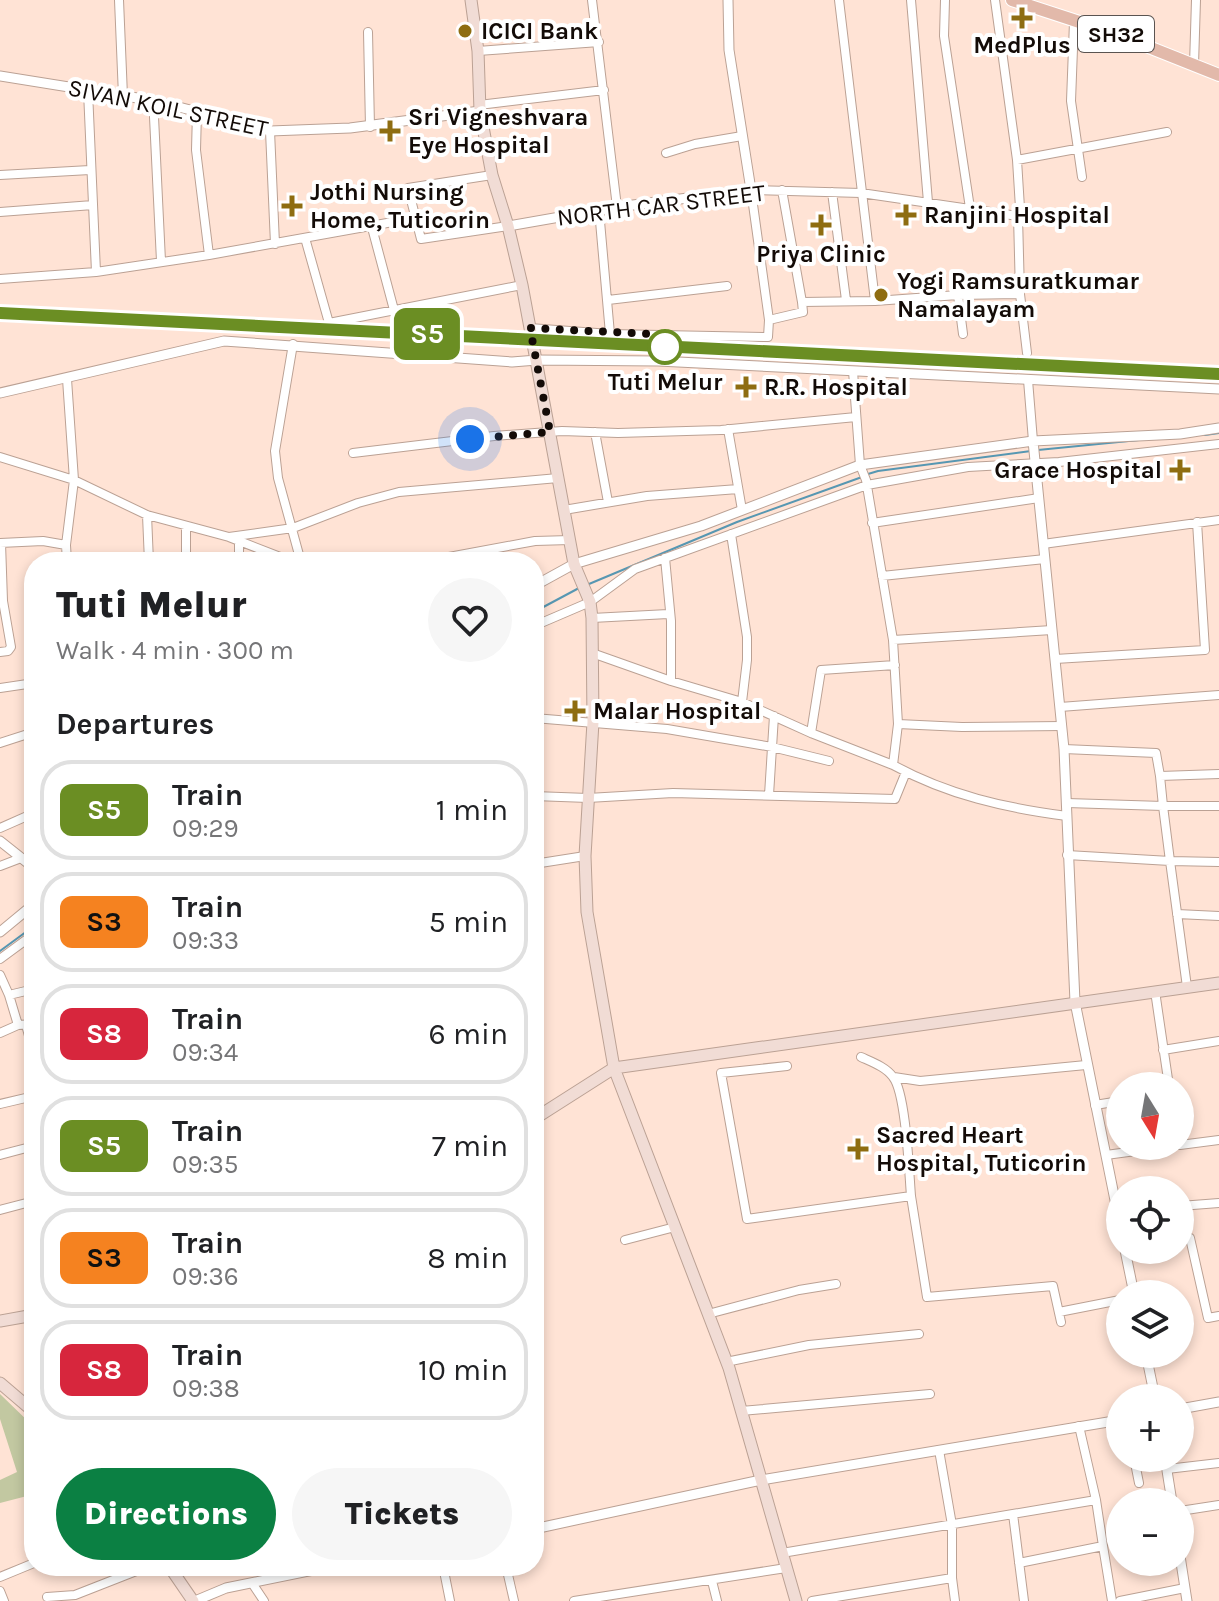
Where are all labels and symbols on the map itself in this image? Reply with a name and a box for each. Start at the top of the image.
marker: MedPlus [1013,9,1031,27]
road number: SH32 [1078,16,1154,52]
place label: ICICI Bank [481,17,598,45]
marker: ICICI Bank [456,22,474,40]
place label: MedPlus [973,31,1071,59]
street label: SIVAN KOIL STREET [65,73,271,143]
place label: Sri Vigneshvara Eye Hospital [408,103,588,159]
marker: Sri Vigneshvara Eye Hospital [379,120,401,142]
place label: Jothi Nursing Home, Tuticorin [310,178,490,234]
street label: NORTH CAR STREET [555,178,767,232]
marker: Jothi Nursing Home, Tuticorin [281,195,303,217]
place label: Ranjini Hospital [924,201,1110,229]
marker: Ranjini Hospital [895,204,917,226]
marker: Priya Clinic [810,214,832,236]
place label: Priya Clinic [756,240,886,268]
place label: Yogi Ramsuratkumar Namalayam [897,267,1140,323]
marker: Yogi Ramsuratkumar Namalayam [872,286,890,304]
line badge: S5 [391,308,463,360]
marker: Tuti Melur [648,330,682,364]
place label: Tuti Melur [608,368,723,396]
place label: R.R. Hospital [764,373,908,401]
marker: R.R. Hospital [735,376,757,398]
your location [450,419,490,459]
place label: Grace Hospital [994,456,1162,484]
marker: Grace Hospital [1169,459,1191,481]
place label: Malar Hospital [593,697,761,725]
marker: Malar Hospital [564,700,586,722]
north arrow [1106,1072,1194,1160]
place label: Sacred Heart Hospital, Tuticorin [876,1121,1086,1177]
marker: Sacred Heart Hospital, Tuticorin [847,1138,869,1160]

